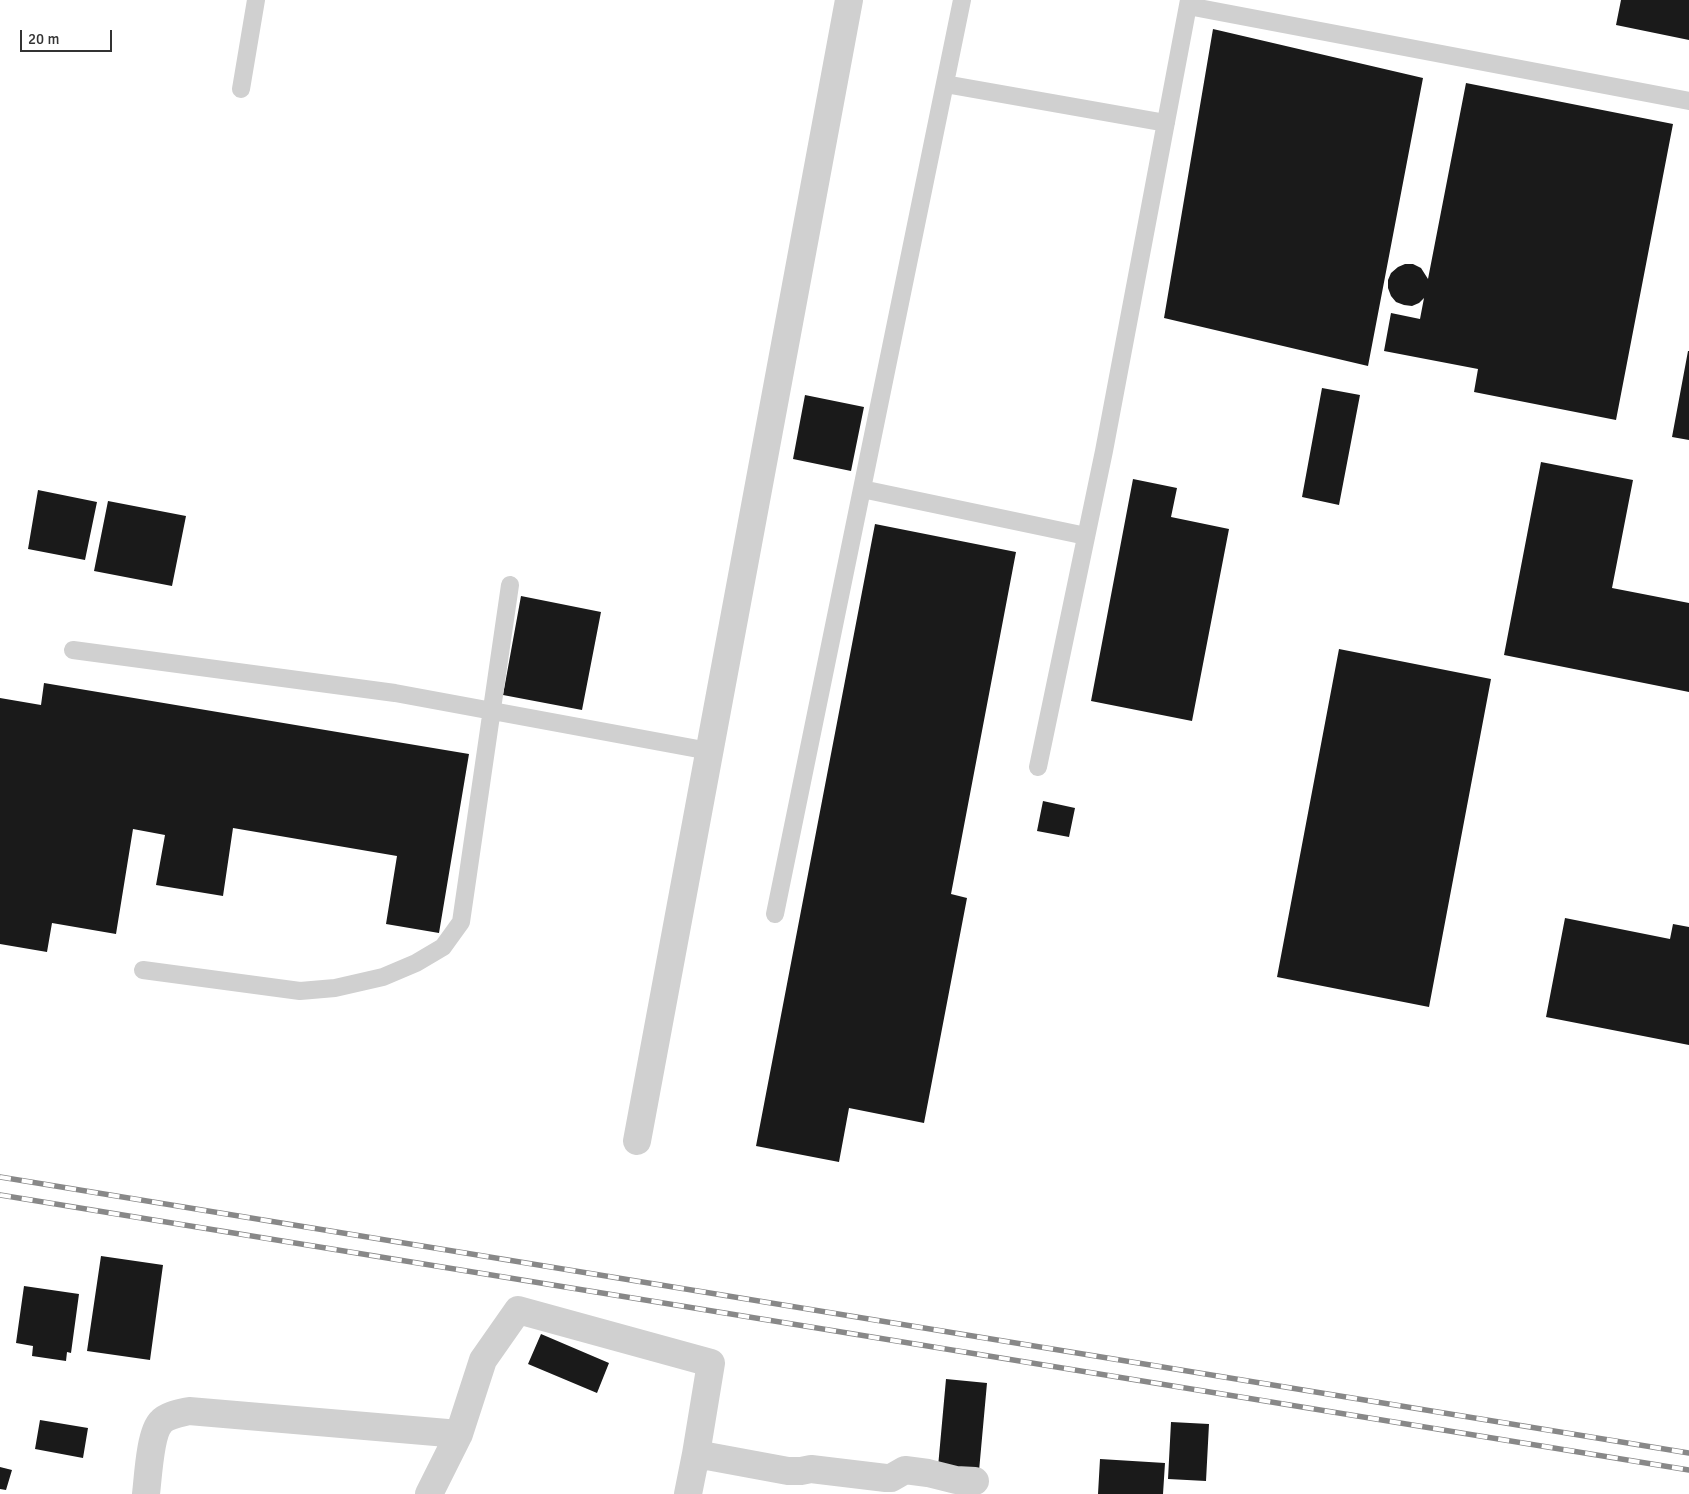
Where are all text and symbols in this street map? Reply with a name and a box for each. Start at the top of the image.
scale bar [22,20,115,52]
text: 20 m [28,30,59,48]

